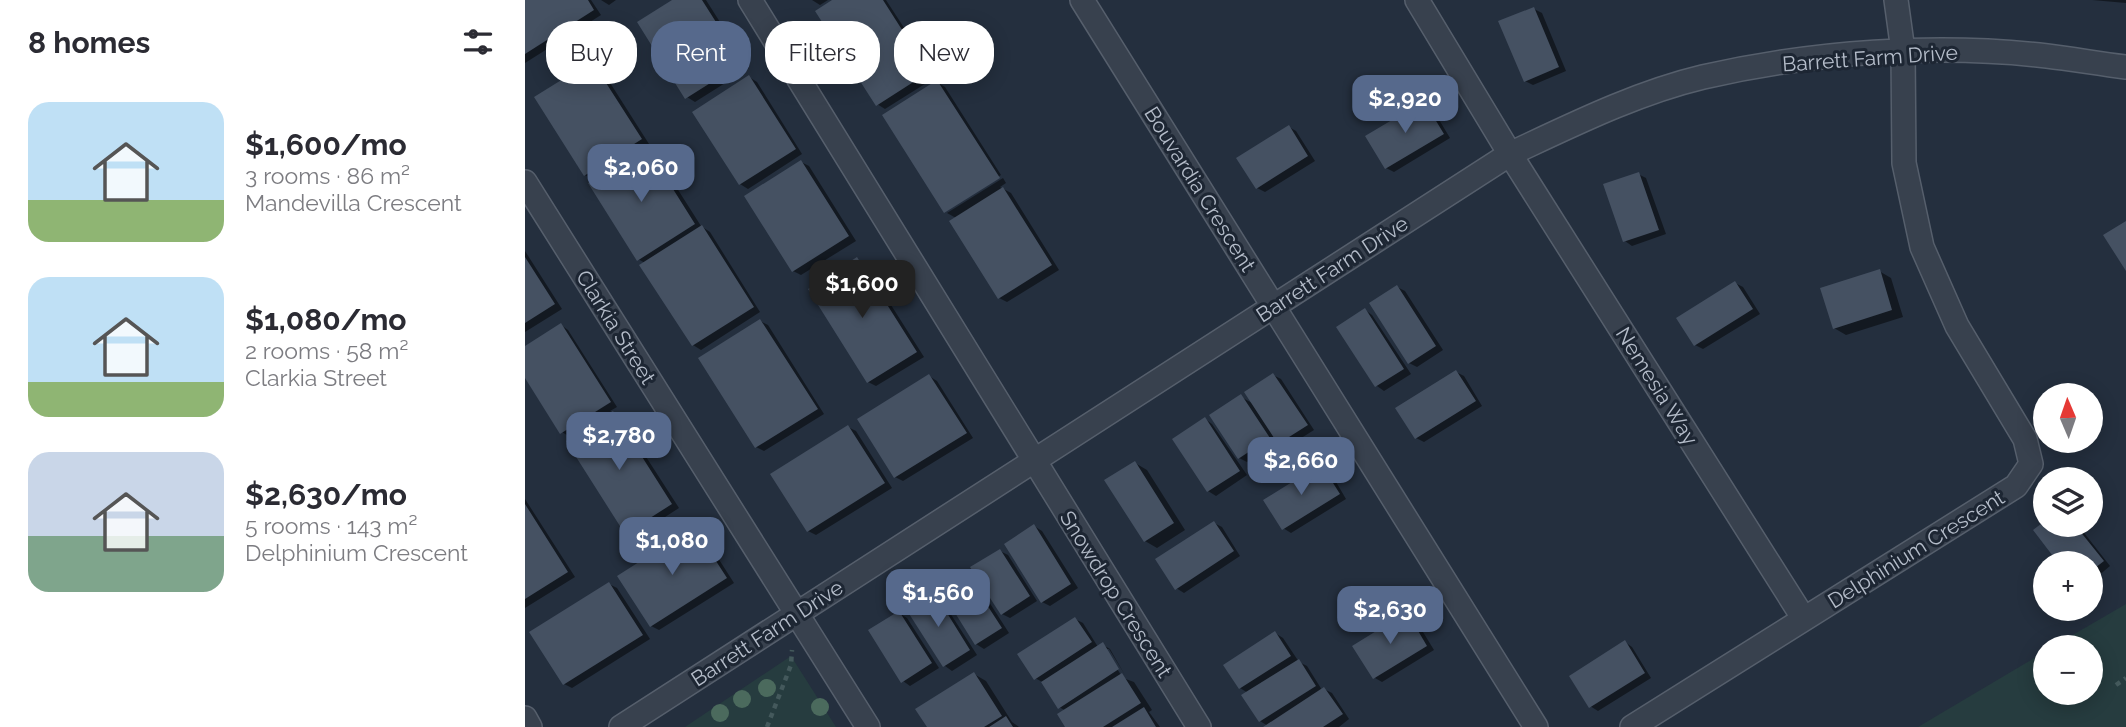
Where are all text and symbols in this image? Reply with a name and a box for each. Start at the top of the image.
chip: Buy [546,21,637,84]
chip: Rent [651,21,751,84]
chip: Filters [765,21,880,84]
chip: New [894,21,994,84]
icon: filters [459,23,497,61]
text: 8 homes [28,25,150,60]
street label: Barrett Farm Drive [1781,39,1959,77]
pin: $2,920 [1348,76,1462,135]
text: $2,920 [1368,84,1442,111]
street label: Bouvardia Crescent [1139,102,1261,276]
text: $1,600/mo [245,127,407,162]
icon: home [84,130,168,214]
pin: $2,060 [584,144,698,204]
text: $2,060 [603,153,679,180]
text: 3 rooms · 86 m² [245,162,410,189]
text: Mandevilla Crescent [245,189,462,216]
street label: Barrett Farm Drive [1251,211,1413,327]
pin: $1,600 [805,260,919,320]
street label: Clarkia Street [571,265,661,389]
text: $1,600 [825,269,899,296]
text: $1,080/mo [245,302,407,337]
icon: home [84,305,168,389]
street label: Nemesia Way [1611,322,1703,450]
text: 2 rooms · 58 m² [245,337,408,364]
text: Clarkia Street [245,364,387,391]
north arrow [2033,383,2103,453]
map controls [2033,383,2103,705]
pin: $2,780 [562,412,676,472]
text: $2,780 [582,421,656,448]
pin: $2,660 [1244,438,1358,497]
text: $2,660 [1264,446,1338,473]
button: layers [2033,467,2103,537]
text: $2,630/mo [245,477,407,512]
icon: home [84,480,168,564]
street label: Delphinium Crescent [1823,484,2009,614]
street label: Snowdrop Crescent [1055,506,1177,682]
text: 5 rooms · 143 m² [245,512,417,539]
pin: $1,080 [615,518,729,577]
text: $1,080 [635,526,709,553]
text: Delphinium Crescent [245,539,468,566]
button: + [2033,551,2103,621]
pin: $1,560 [881,570,995,629]
street label: Barrett Farm Drive [686,575,848,691]
text: $1,560 [902,578,974,605]
pin: $2,630 [1333,586,1447,646]
text: $2,630 [1353,595,1427,622]
button: − [2033,635,2103,705]

